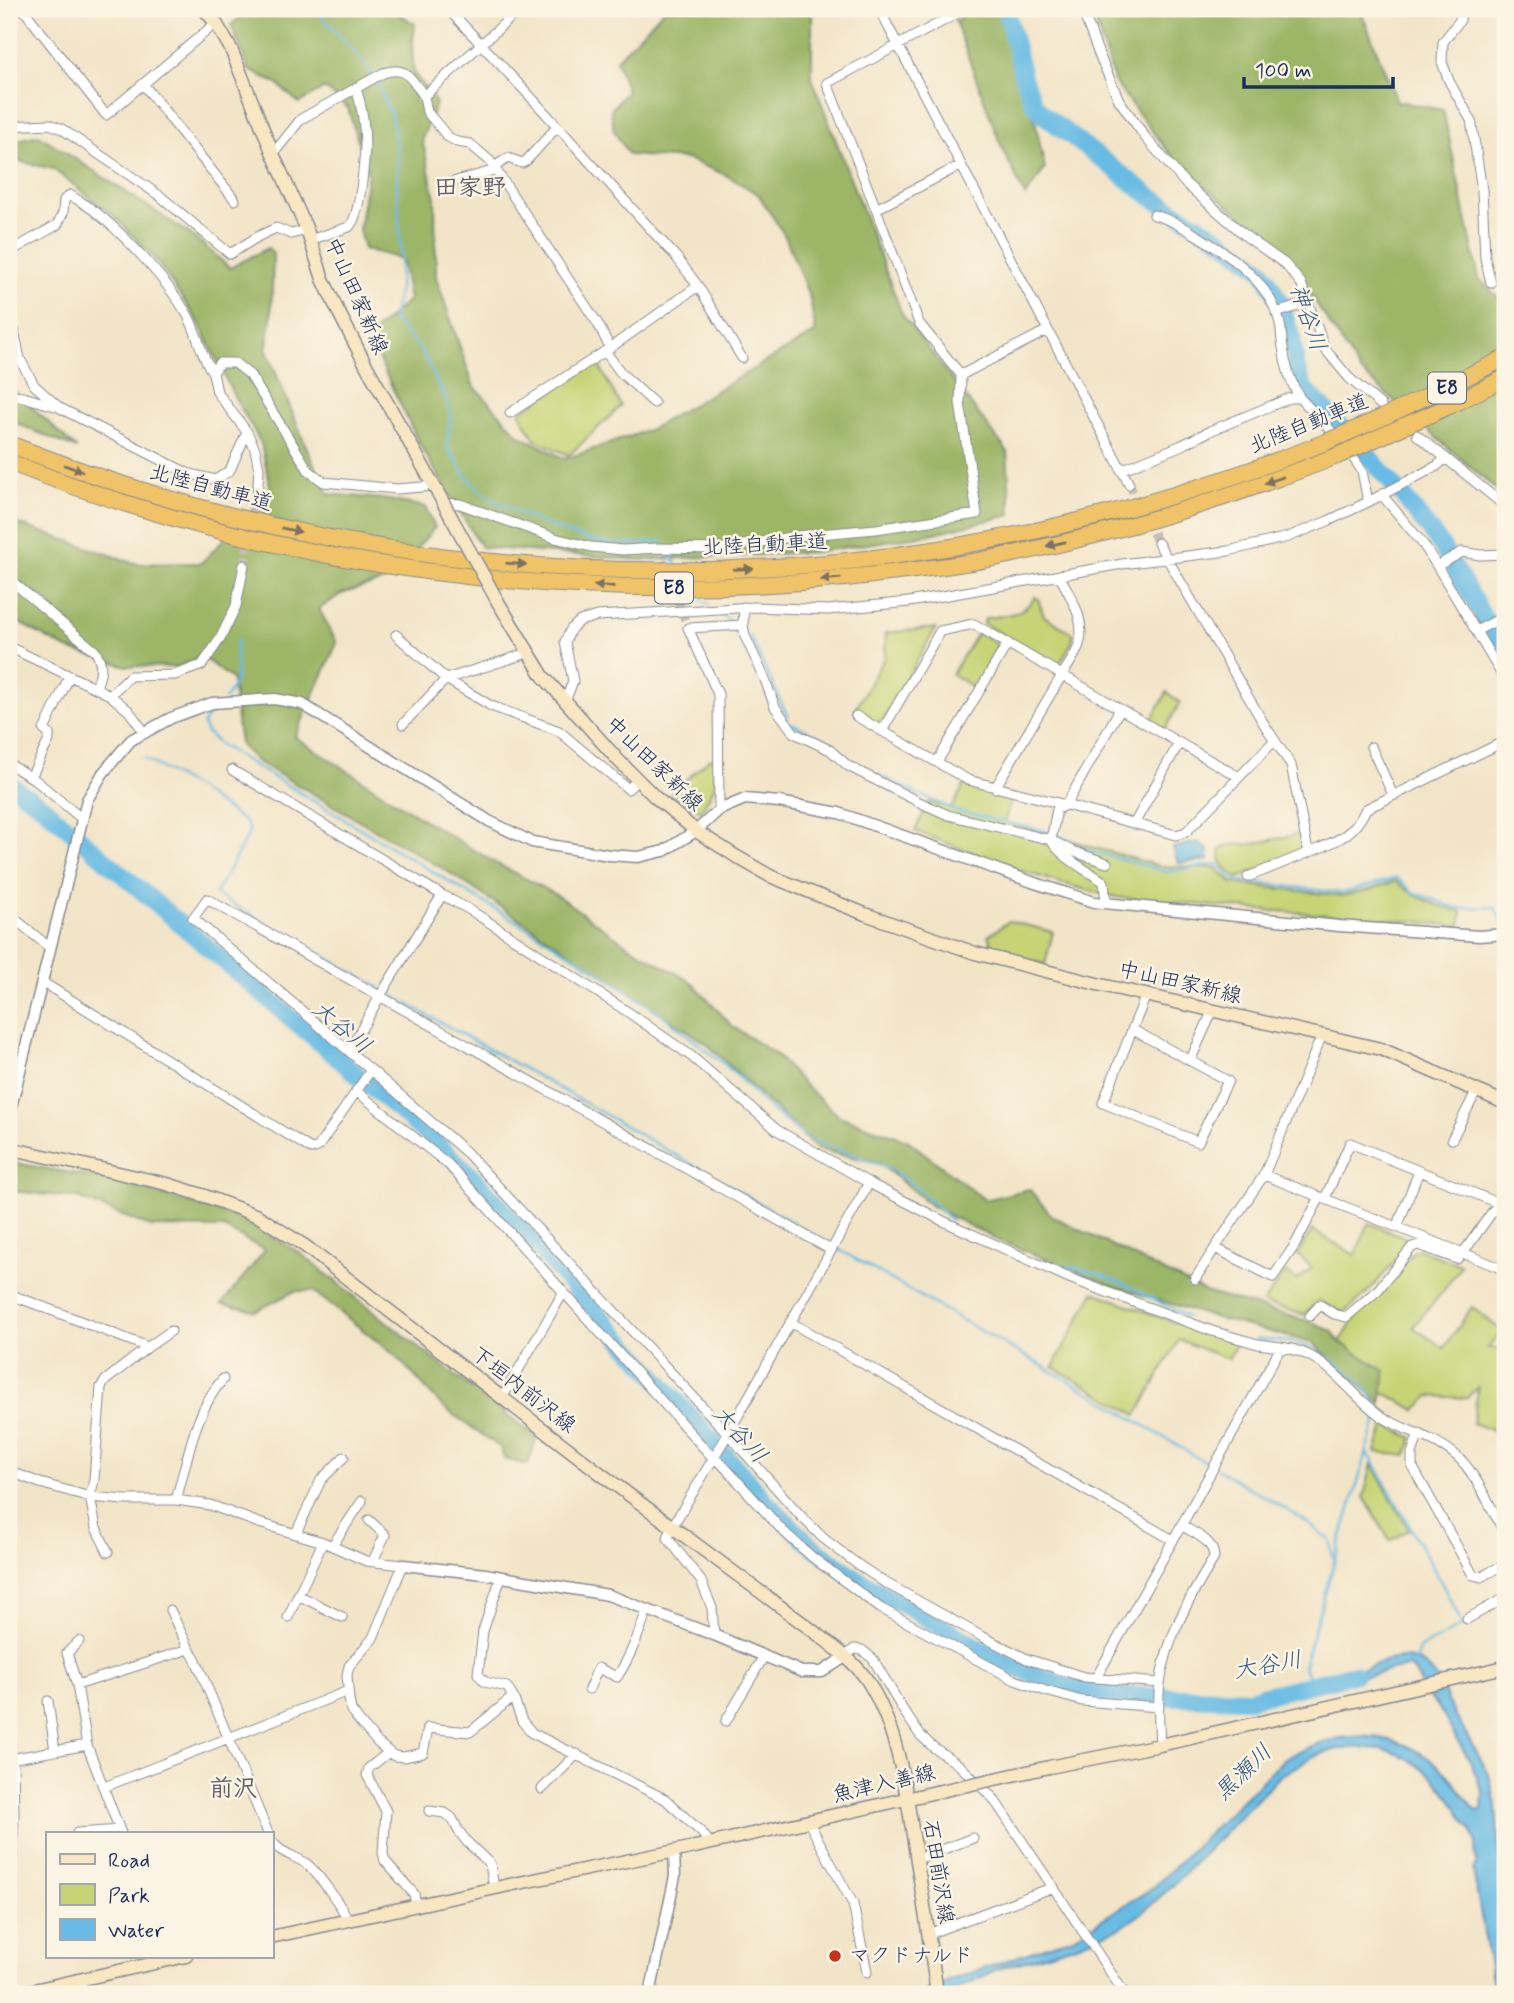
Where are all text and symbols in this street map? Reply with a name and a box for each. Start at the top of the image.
scale bar [1244,46,1393,90]
text: 100 m [1255,57,1311,85]
district label: 田家野 [434,173,506,204]
street label: 中山田家新線 [318,233,394,359]
water label: 神谷川 [1282,280,1332,356]
road number: E8 [1428,372,1466,404]
street label: 北陸自動車道 [1245,387,1373,461]
street label: 北陸自動車道 [147,458,275,518]
one-way arrow [62,463,83,474]
one-way arrow [1263,475,1284,486]
one-way arrow [280,525,302,536]
street label: 北陸自動車道 [701,528,829,562]
one-way arrow [1044,539,1066,550]
one-way arrow [505,559,527,570]
one-way arrow [733,563,755,574]
road number: E8 [655,572,693,604]
one-way arrow [820,574,842,585]
one-way arrow [593,581,615,592]
street label: 中山田家新線 [599,710,709,818]
street label: 中山田家新線 [1115,955,1245,1011]
water label: 大谷川 [305,994,377,1062]
street label: 下垣内前沢線 [465,1340,581,1440]
water label: 大谷川 [705,1399,773,1471]
water label: 大谷川 [1231,1645,1305,1687]
water label: 黒瀬川 [1209,1738,1279,1808]
street label: 魚津入善線 [830,1759,938,1809]
district label: 前沢 [209,1774,257,1805]
street label: 石田前沢線 [916,1818,960,1926]
legend [46,1832,273,1958]
text: Road [108,1847,150,1875]
text: Park [108,1882,150,1910]
text: Water [108,1917,164,1945]
place label: マクドナルド [849,1942,973,1970]
marker: マクドナルド [827,1948,843,1964]

